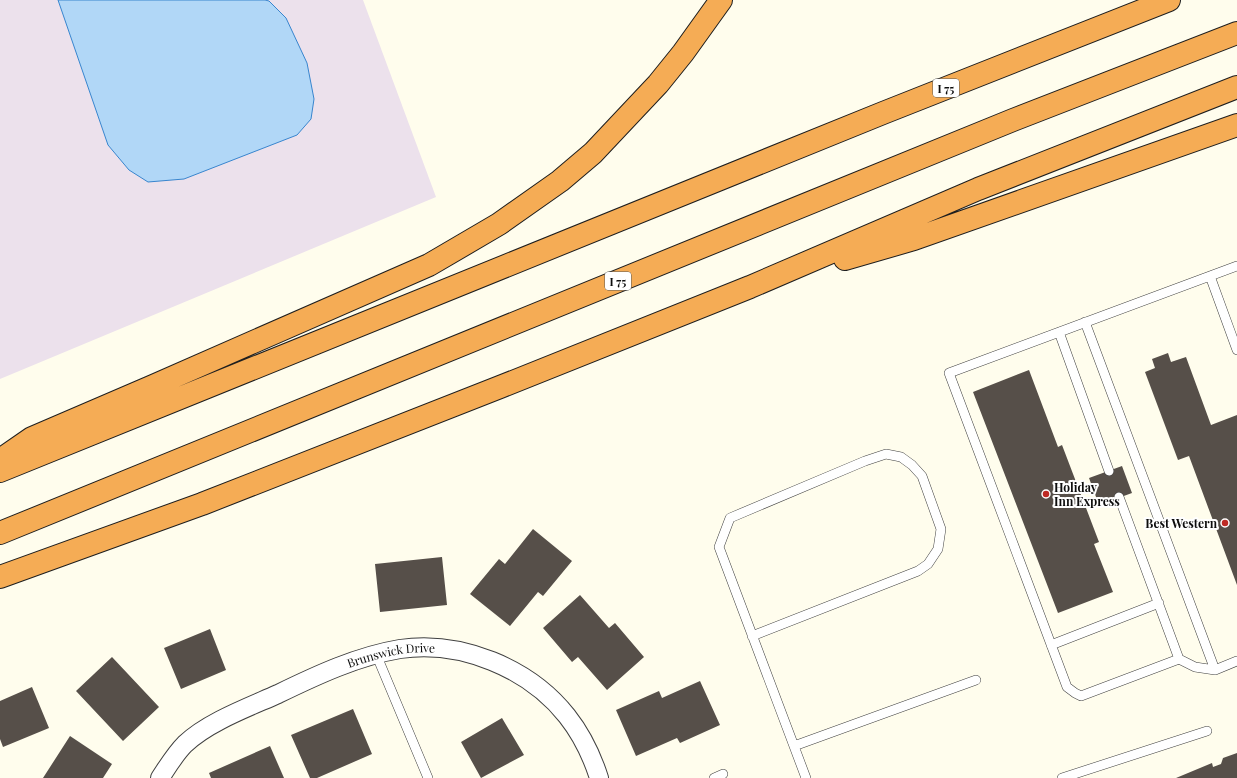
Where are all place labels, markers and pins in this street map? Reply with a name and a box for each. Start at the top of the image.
place label: Holiday Inn Express [1054,479,1120,509]
marker: Holiday Inn Express [1041,489,1051,499]
place label: Best Western [1145,515,1218,531]
marker: Best Western [1220,518,1230,528]

